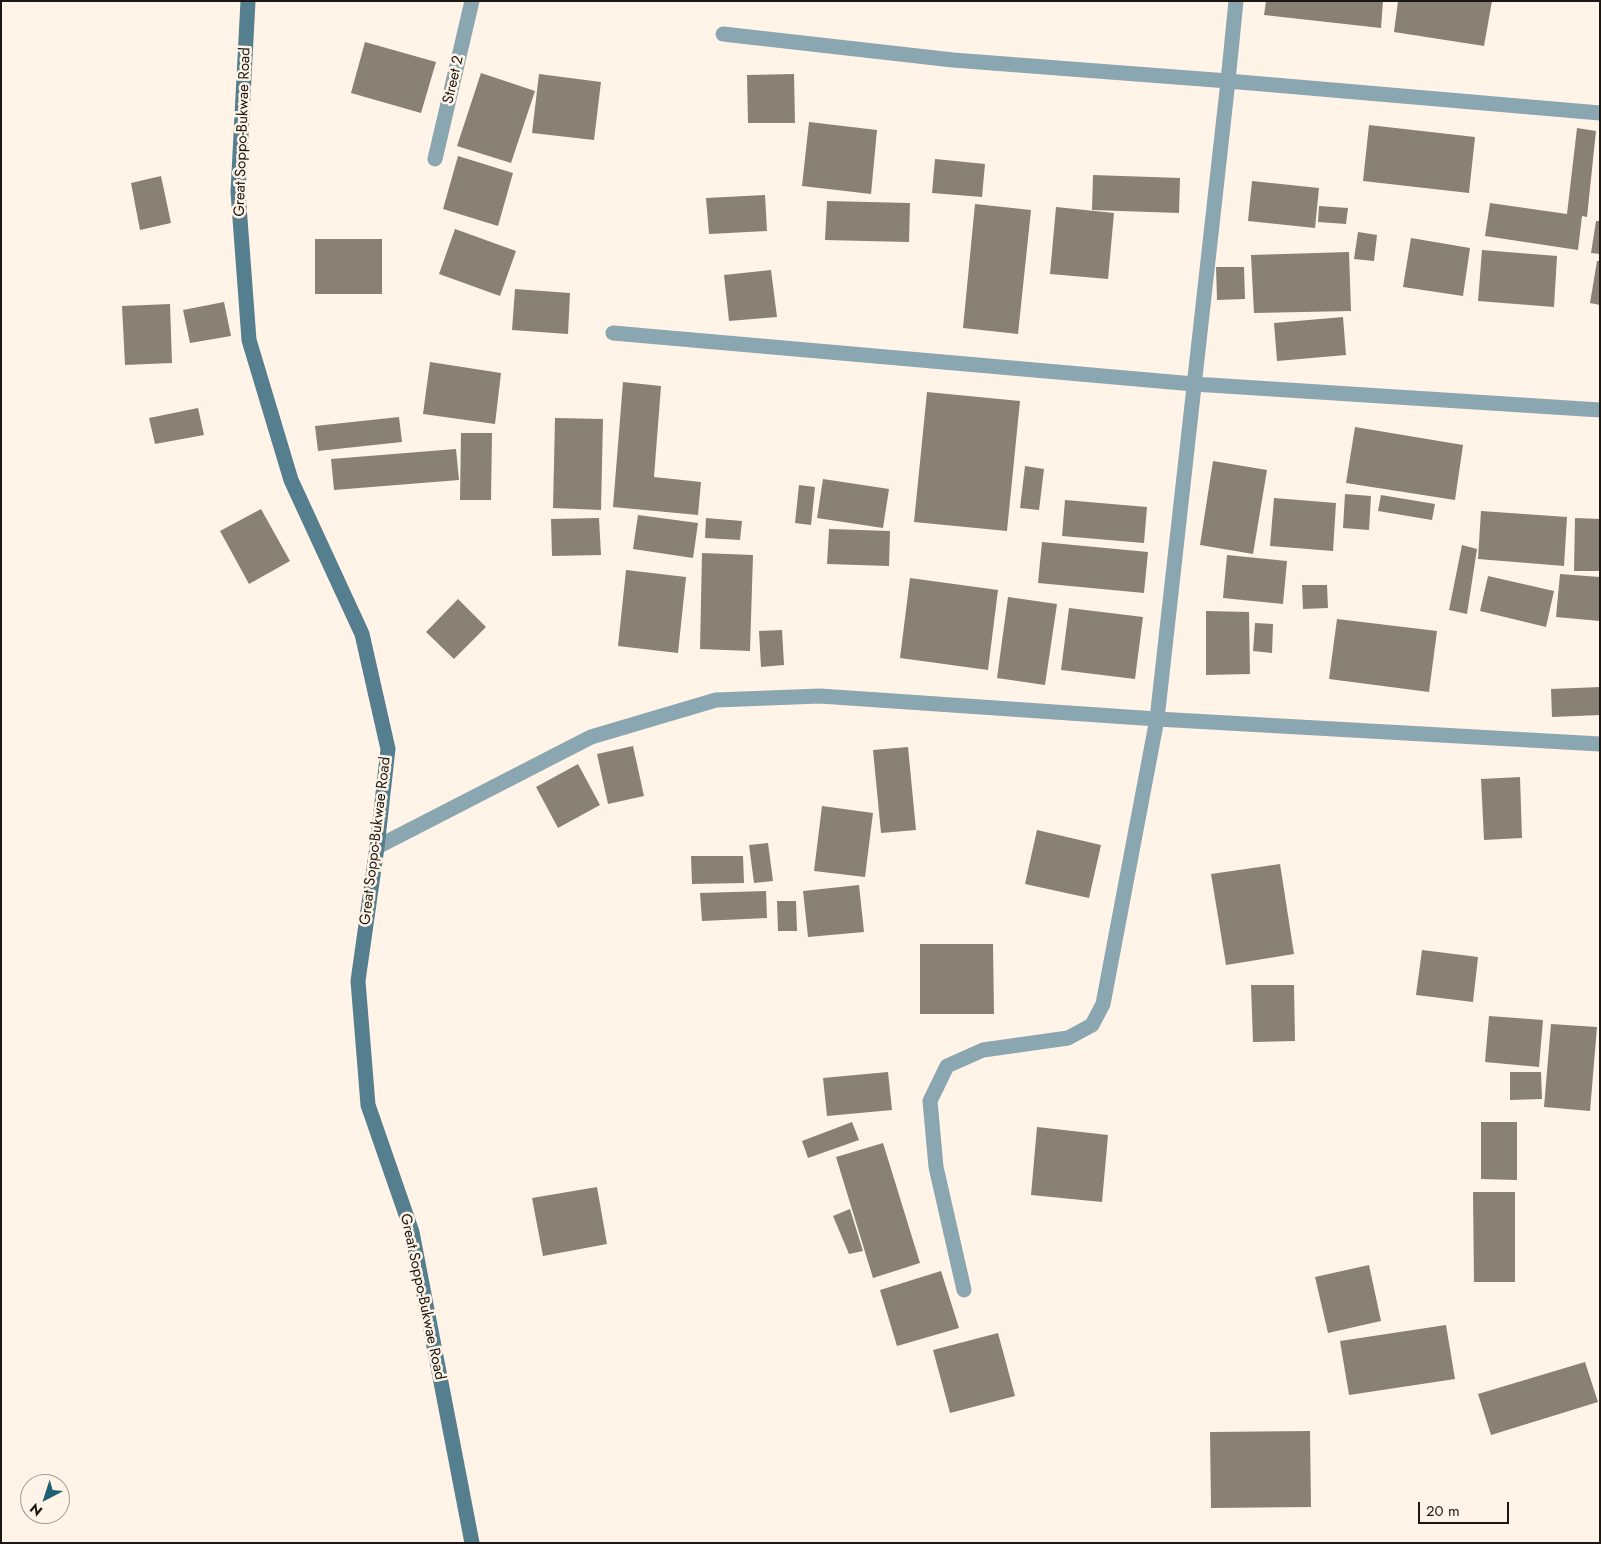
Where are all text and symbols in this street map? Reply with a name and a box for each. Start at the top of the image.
street label: Great Soppo-Bukwae Road [231,47,255,217]
street label: Street 2 [440,54,468,106]
street label: Great Soppo-Bukwae Road [357,756,395,926]
street label: Great Soppo-Bukwae Road [396,1212,448,1382]
north arrow [20,1474,70,1524]
scale bar [1421,1492,1512,1524]
text: N [25,1498,47,1521]
text: 20 m [1426,1500,1460,1522]

